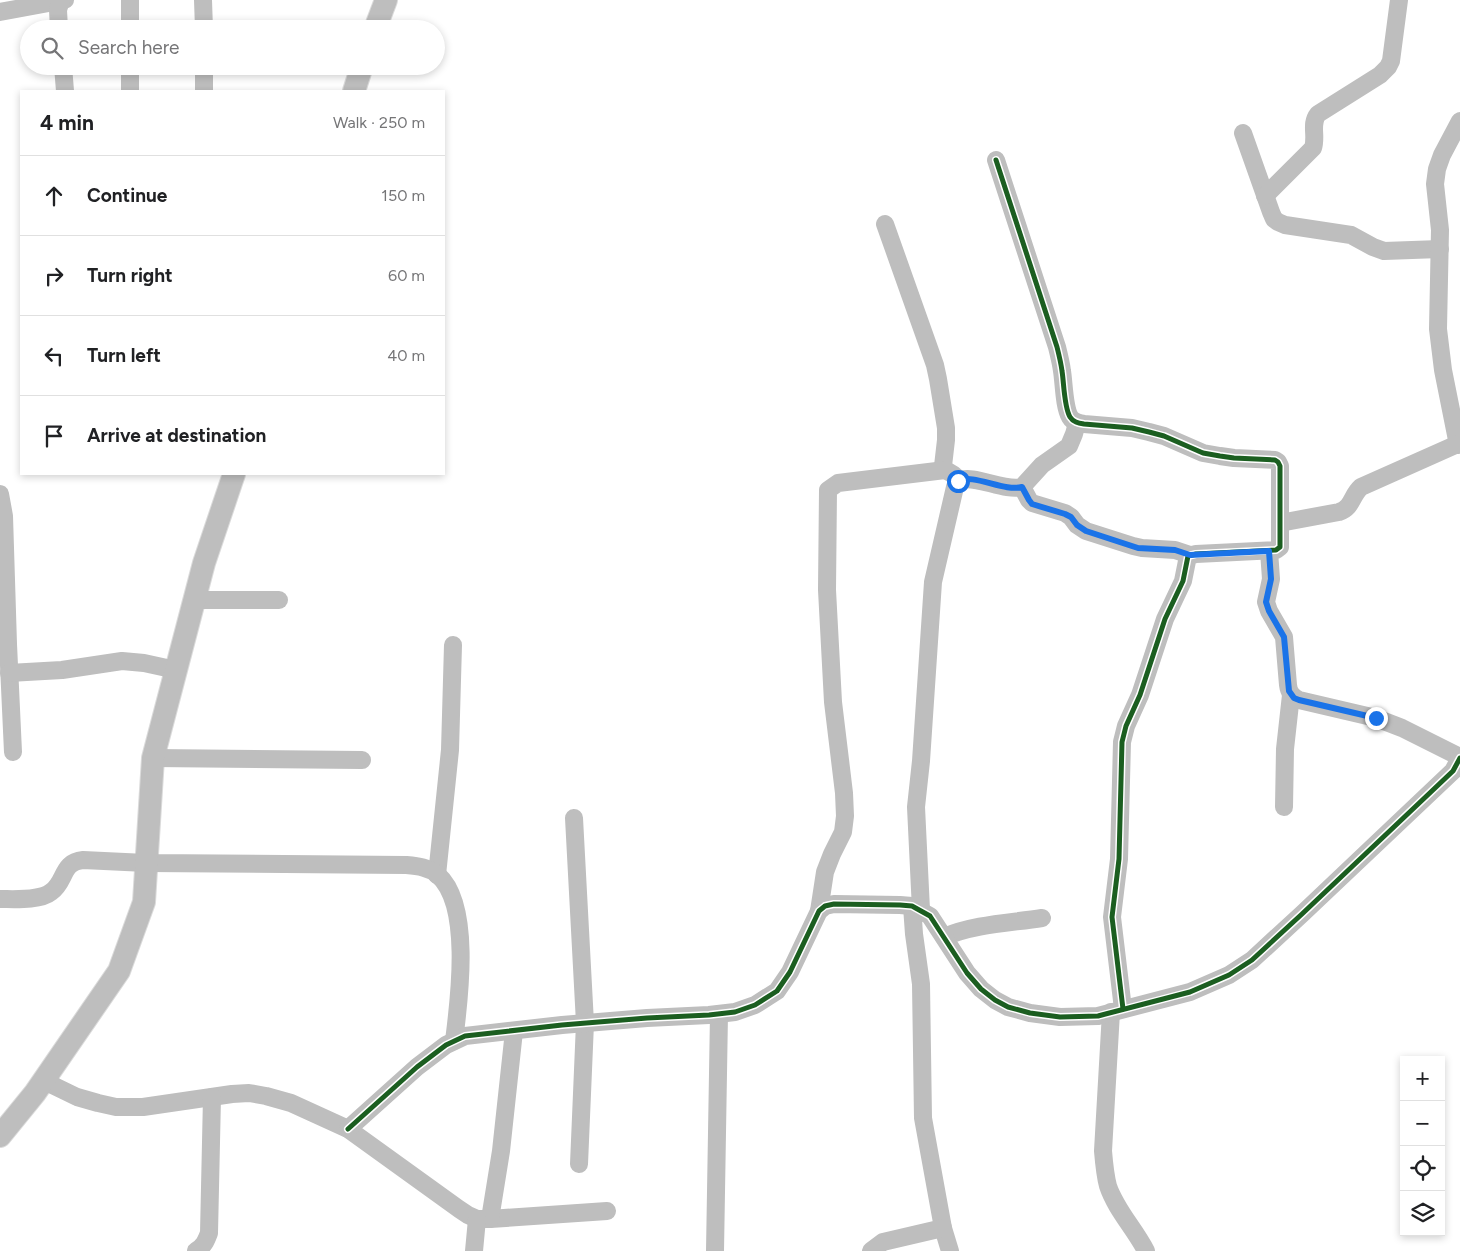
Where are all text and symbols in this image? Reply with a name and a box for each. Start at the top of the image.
search box [20,20,445,75]
icon: search [38,34,66,62]
text: Search here [78,36,180,59]
text: 4 min [40,110,94,135]
text: Walk · 250 m [333,113,425,132]
icon: ahead [40,182,68,210]
text: Continue [87,184,167,207]
text: 150 m [381,186,425,205]
icon: right [40,262,68,290]
text: Turn right [87,264,173,287]
text: 60 m [388,266,425,285]
icon: left [40,342,68,370]
text: Turn left [87,344,161,367]
text: 40 m [387,346,425,365]
icon: arrive [40,422,68,450]
text: Arrive at destination [87,424,266,447]
route start [947,470,970,493]
route end [1365,707,1388,730]
map controls [1400,1056,1445,1236]
button: + [1400,1056,1445,1101]
button: − [1400,1101,1445,1146]
button: locate [1400,1146,1445,1191]
button: layers [1400,1191,1445,1236]

